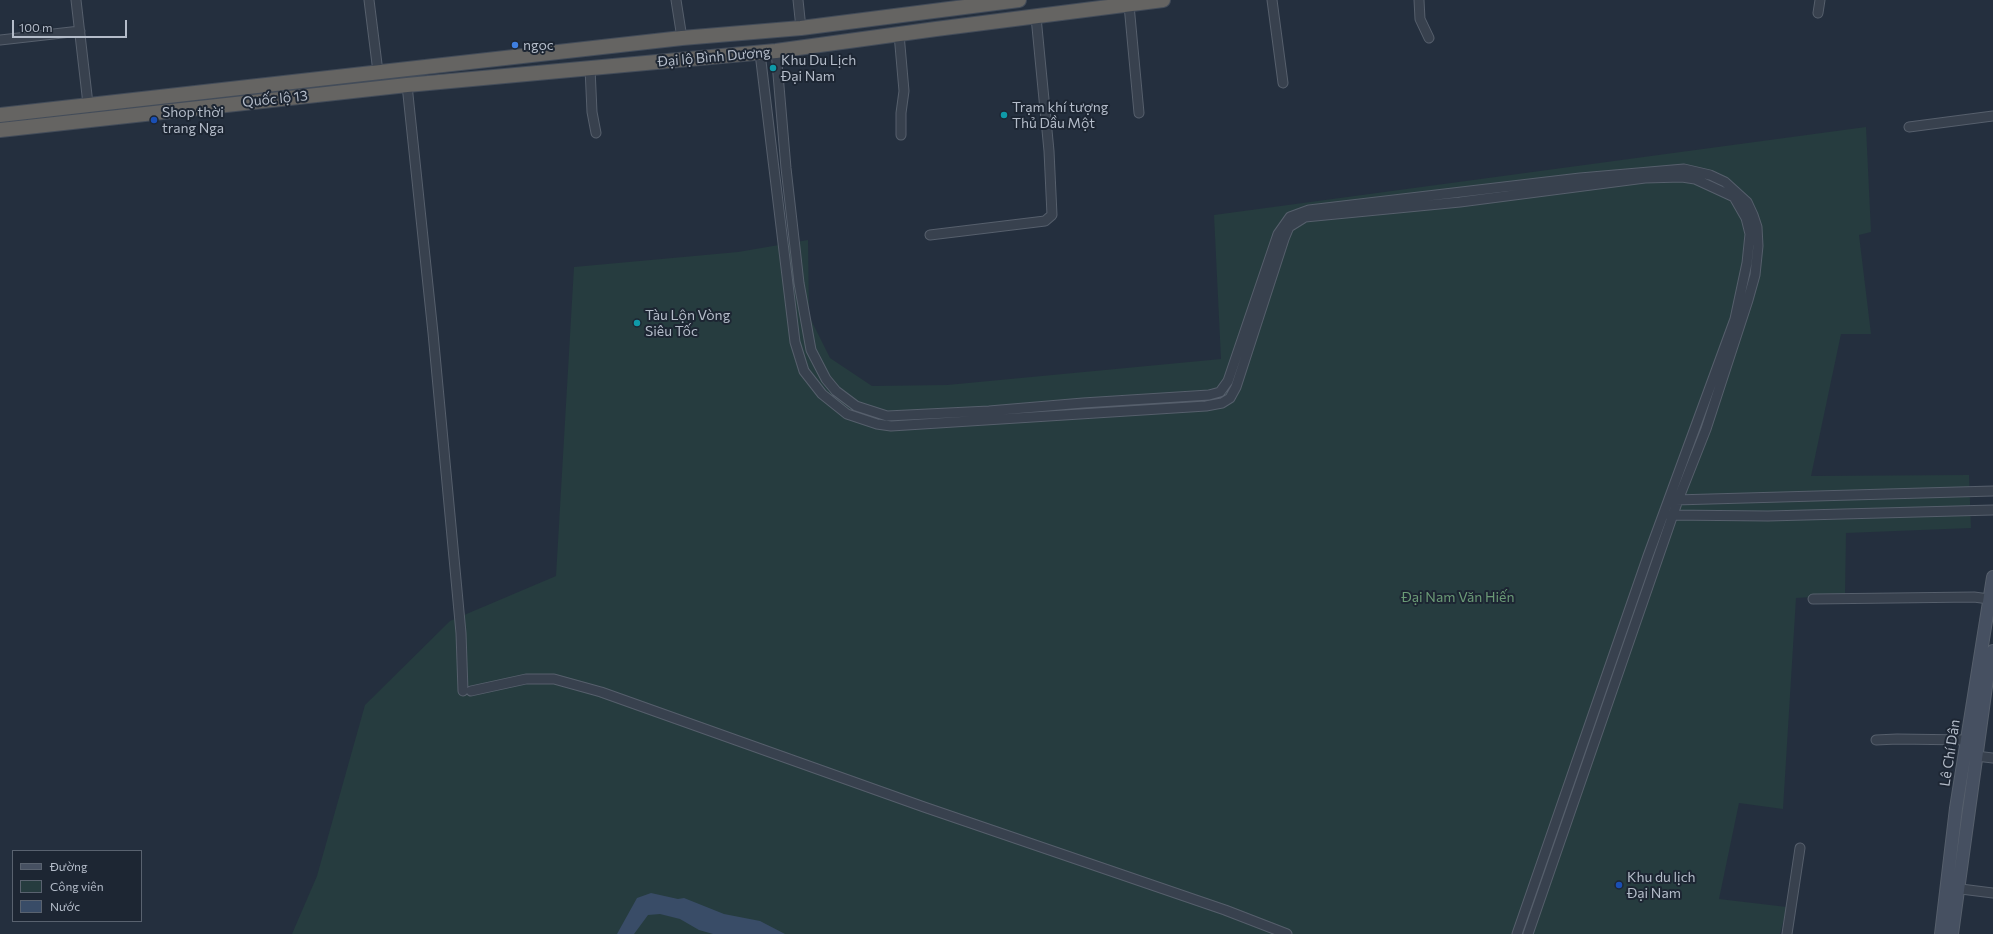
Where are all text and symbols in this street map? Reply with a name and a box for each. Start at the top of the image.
scale bar [14,12,129,38]
text: 100 m [19,20,53,34]
place label: ngọc [523,37,554,53]
marker: ngọc [510,40,520,50]
street label: Đại lộ Bình Dương [657,44,771,70]
place label: Khu Du Lịch Đại Nam [781,52,856,84]
marker: Khu Du Lịch Đại Nam [768,63,778,73]
street label: Quốc lộ 13 [241,87,309,111]
place label: Trạm khí tượng Thủ Dầu Một [1012,99,1108,132]
place label: Shop thời trang Nga [162,104,224,136]
marker: Trạm khí tượng Thủ Dầu Một [999,110,1009,120]
marker: Shop thời trang Nga [149,115,159,125]
place label: Tàu Lộn Vòng Siêu Tốc [645,307,730,340]
marker: Tàu Lộn Vòng Siêu Tốc [632,318,642,328]
park label: Đại Nam Văn Hiến [1402,589,1514,605]
street label: Lê Chí Dân [1936,718,1964,788]
legend [12,850,142,922]
text: Đường [50,859,87,873]
place label: Khu du lịch Đại Nam [1627,869,1696,902]
text: Công viên [50,879,104,893]
marker: Khu du lịch Đại Nam [1614,880,1624,890]
text: Nước [50,899,80,913]

